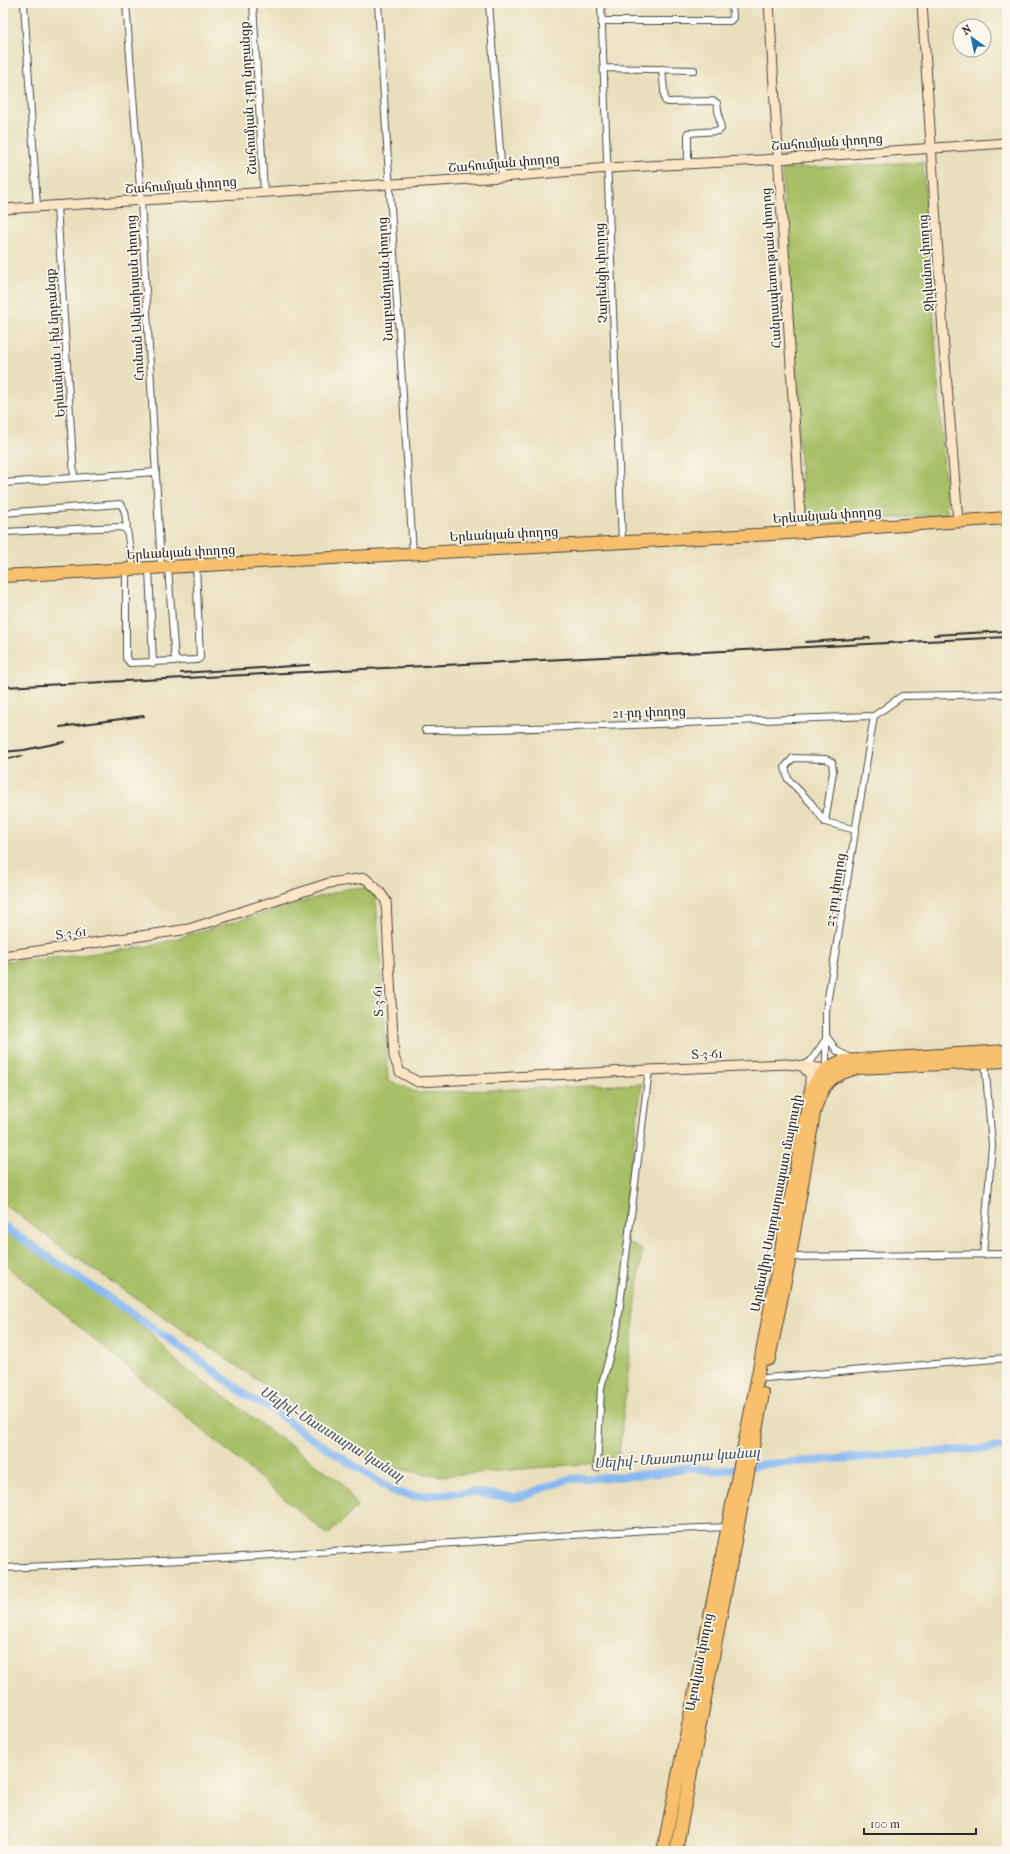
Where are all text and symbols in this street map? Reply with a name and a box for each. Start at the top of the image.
north arrow [952,18,992,58]
street label: Շահումյան 3-րդ նրբանցք [236,21,261,175]
text: N [960,22,974,38]
street label: Շահումյան փողոց [771,131,883,154]
street label: Շահումյան փողոց [448,151,561,176]
street label: Շահումյան փողոց [125,174,237,197]
street label: Հանրապետության փողոց [758,187,785,349]
street label: Հունան Ավետիսյան փողոց [123,214,148,381]
street label: Ջիվանու փողոց [915,214,938,312]
street label: Նալբանդյան փողոց [374,217,397,341]
street label: Չարենցի փողոց [592,223,611,323]
street label: Երևանյան 1-ին նրբանցք [42,268,69,418]
street label: Երևանյան փողոց [772,504,882,527]
street label: Երևանյան փողոց [449,524,559,545]
street label: Երևանյան փողոց [126,542,236,563]
street label: 21-րդ փողոց [612,703,686,722]
street label: 23-րդ փողոց [822,852,849,928]
street label: Տ-3-61 [54,923,88,943]
street label: Տ-3-61 [370,985,386,1017]
street label: Տ-3-61 [691,1046,723,1062]
street label: Արմավիր-Սարդարապատ մայրուղի [748,1092,806,1313]
water label: Սելիվ֊Մաստարա կանալ [257,1383,408,1486]
water label: Սելիվ֊Մաստարա կանալ [593,1444,761,1472]
street label: Աբովյան փողոց [682,1612,717,1713]
scale bar [864,1810,976,1836]
text: 100 m [870,1817,900,1831]

